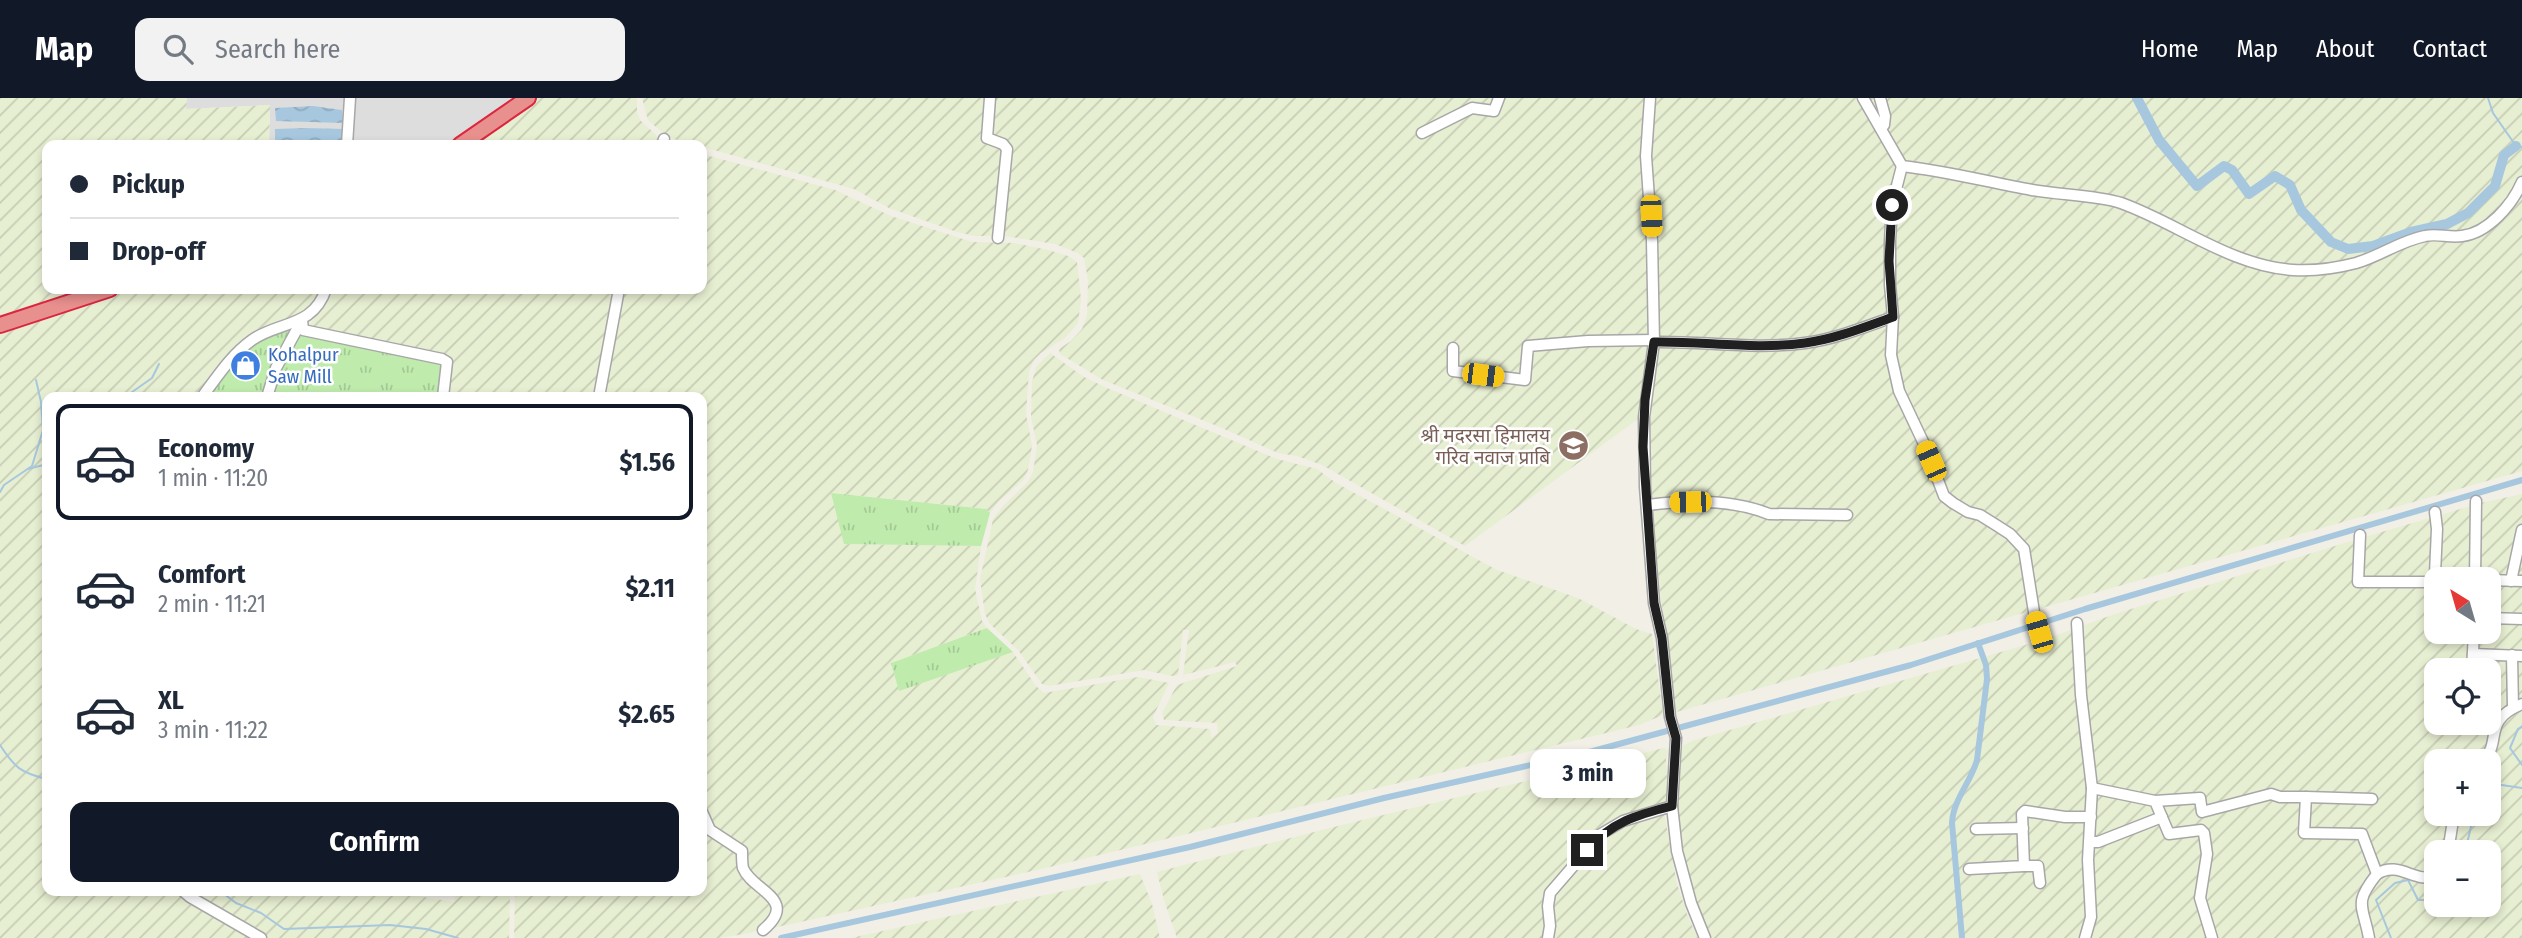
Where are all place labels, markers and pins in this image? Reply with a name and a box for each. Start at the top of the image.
place label: Kohalpur Saw Mill [268,343,339,388]
shop icon: Kohalpur Saw Mill [228,348,262,382]
place label: श्री मदरसा हिमालय गरिव नवाज प्राबि [1421,424,1551,469]
school or university icon: श्री मदरसा हिमालय गरिव नवाज प्राबि [1556,429,1590,463]

